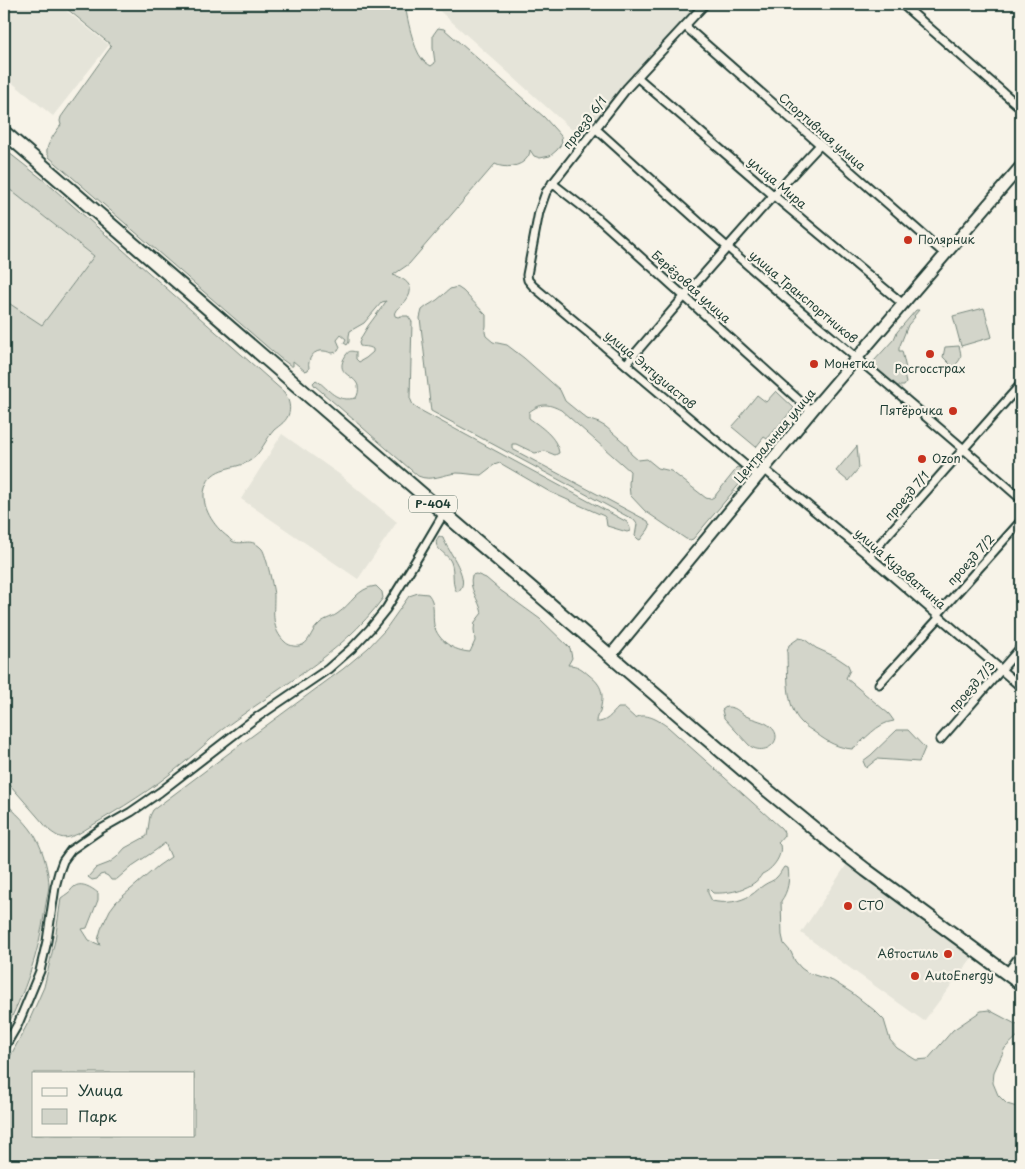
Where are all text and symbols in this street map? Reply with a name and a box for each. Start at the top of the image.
street label: Спортивная улица [775,88,871,174]
street label: проезд 6/1 [558,92,611,153]
street label: улица Мира [744,152,811,213]
place label: Полярник [918,230,976,248]
marker: Полярник [902,234,914,246]
street label: улица Транспортников [746,245,862,347]
street label: Берёзовая улица [648,246,736,327]
street label: улица Энтузиастов [601,326,700,413]
marker: Росгосстрах [924,348,936,360]
place label: Монетка [824,354,876,372]
marker: Монетка [808,358,820,370]
place label: Росгосстрах [895,359,966,377]
street label: Центральная улица [729,384,819,486]
place label: Пятёрочка [880,401,943,419]
marker: Пятёрочка [947,405,959,417]
place label: Ozon [932,449,961,467]
marker: Ozon [916,453,928,465]
street label: проезд 7/1 [880,467,933,524]
road number: Р-404 [409,496,457,512]
street label: улица Кузоваткина [851,523,951,613]
street label: проезд 7/2 [942,530,998,589]
street label: проезд 7/3 [944,657,999,716]
place label: СТО [858,896,884,914]
marker: СТО [842,900,854,912]
place label: Автостиль [878,944,938,962]
marker: Автостиль [942,948,954,960]
place label: AutoEnergy [925,966,994,984]
marker: AutoEnergy [909,970,921,982]
legend [32,1072,195,1136]
text: Улица [78,1078,123,1101]
text: Парк [78,1104,117,1127]

